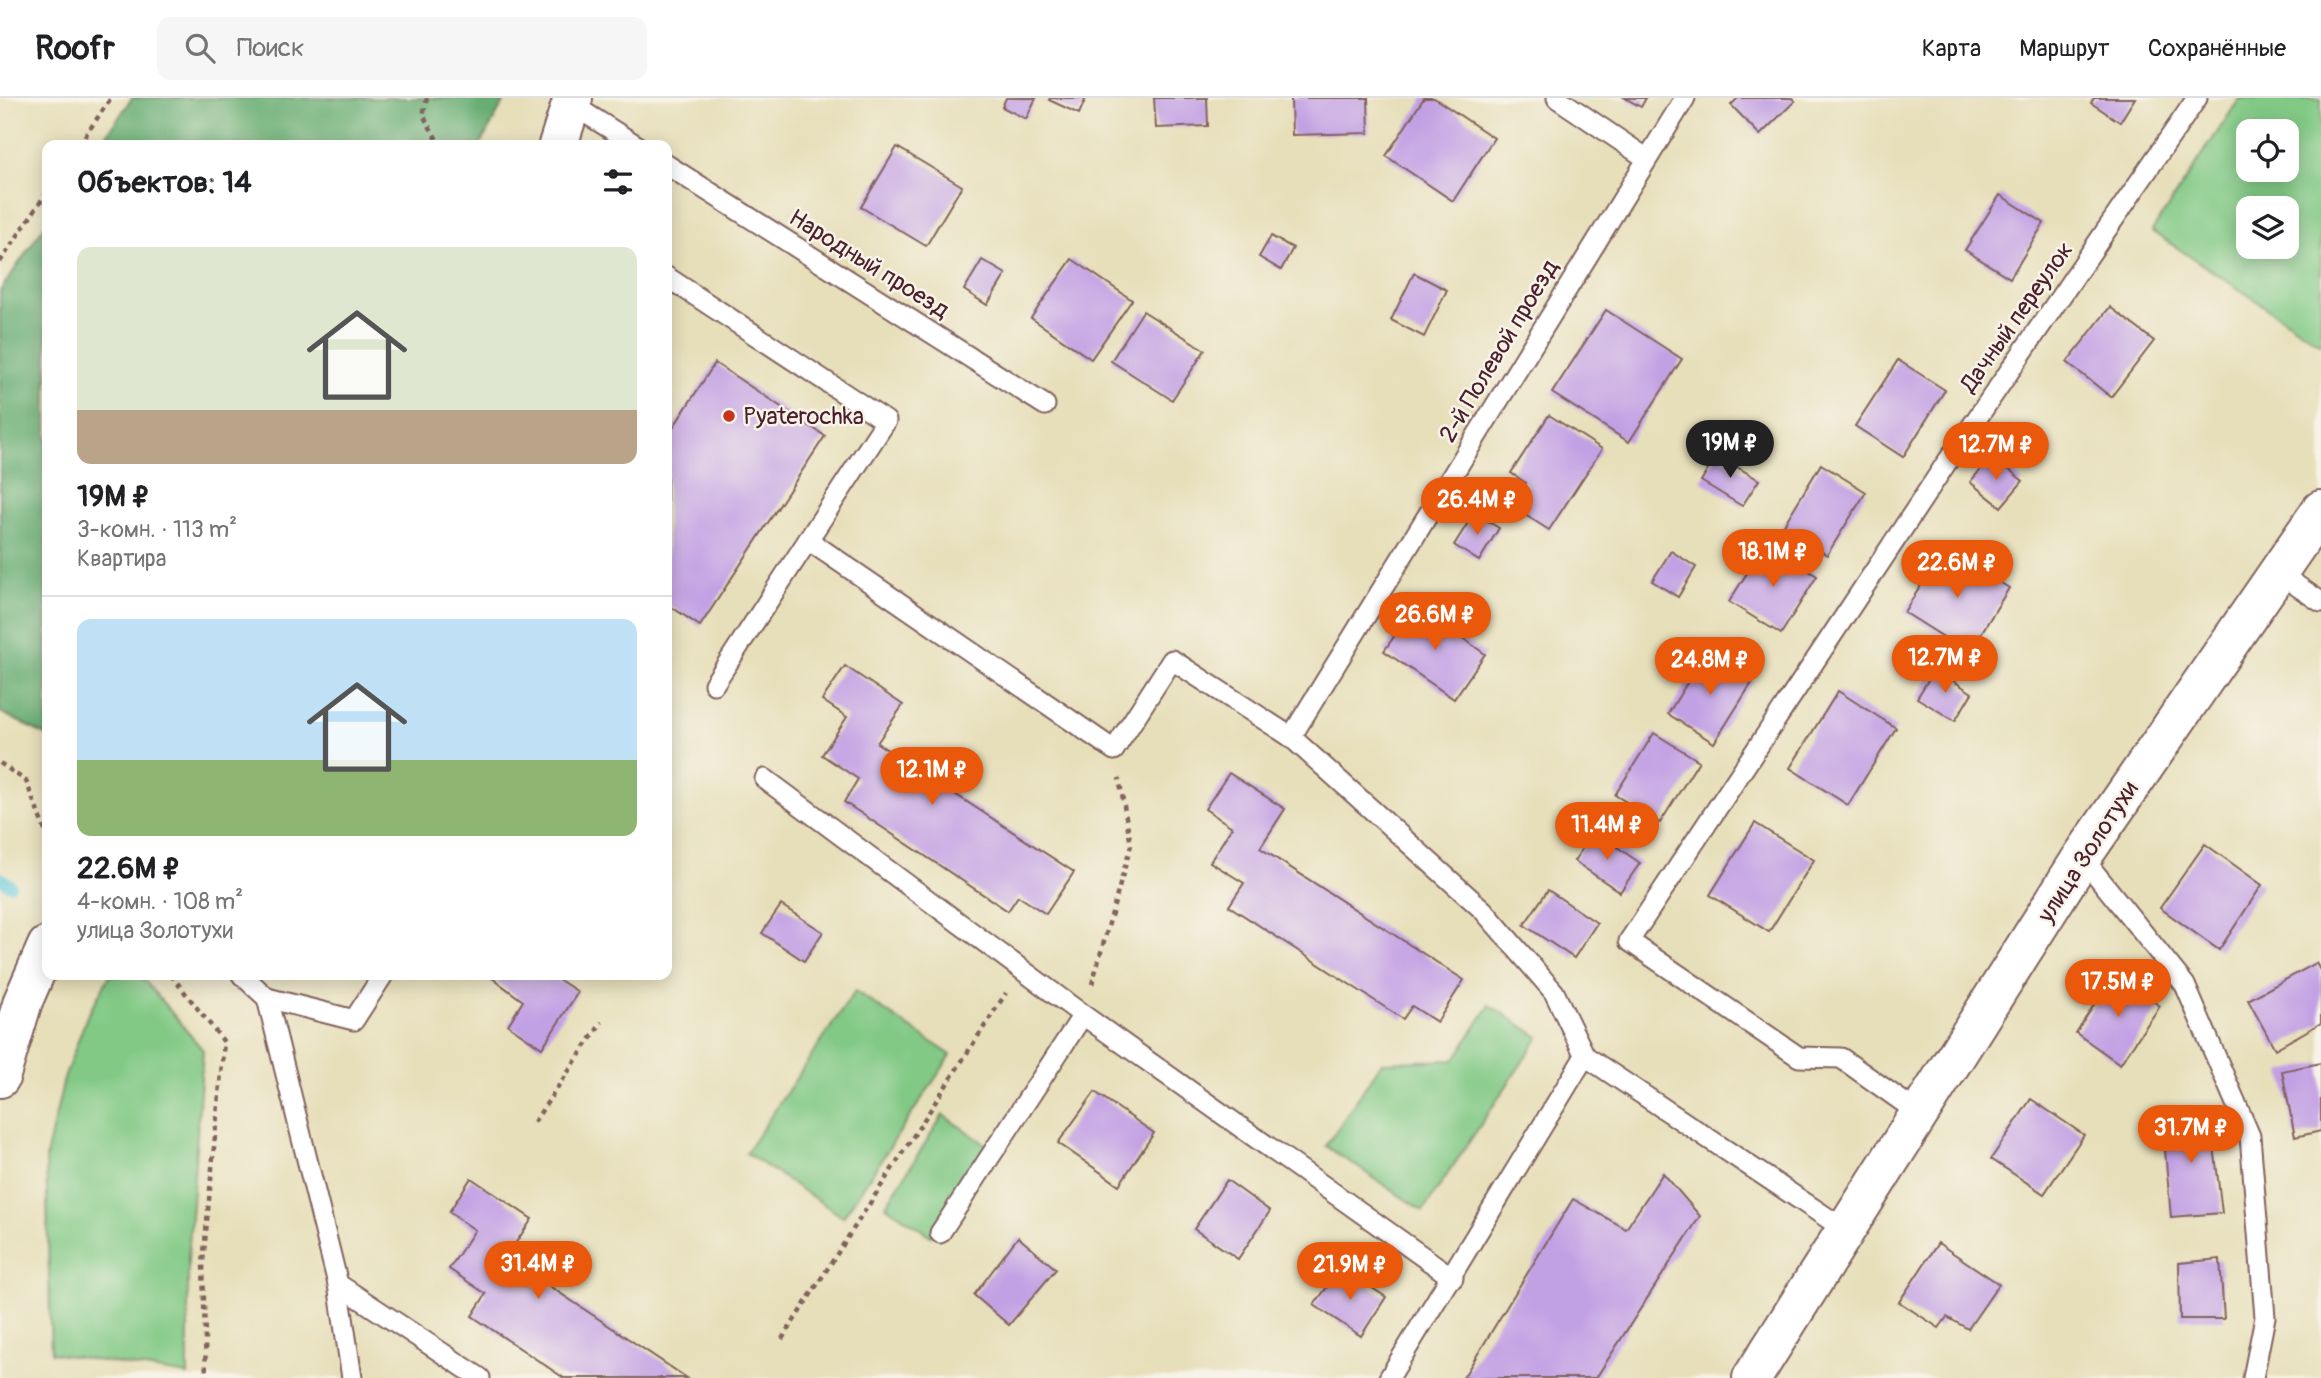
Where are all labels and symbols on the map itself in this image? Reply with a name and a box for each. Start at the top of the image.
street label: Народный проезд [784,203,955,325]
street label: Дачный переулок [1954,236,2080,399]
street label: 2-й Полевой проезд [1433,254,1565,448]
place label: Pyaterochka [743,402,864,431]
marker: Pyaterochka [721,408,737,424]
pin: 19M ₽ [1681,420,1779,480]
pin: 12.7M ₽ [1931,422,2061,482]
pin: 26.4M ₽ [1412,478,1542,537]
pin: 18.1M ₽ [1708,530,1838,589]
pin: 22.6M ₽ [1892,540,2022,600]
pin: 26.6M ₽ [1370,592,1500,652]
pin: 12.7M ₽ [1880,636,2010,695]
pin: 24.8M ₽ [1645,638,1775,697]
pin: 12.1M ₽ [867,748,997,807]
street label: улица Золотухи [2031,776,2145,929]
pin: 11.4M ₽ [1542,802,1672,862]
pin: 17.5M ₽ [2053,960,2183,1019]
pin: 31.7M ₽ [2126,1105,2256,1165]
pin: 31.4M ₽ [473,1242,603,1301]
pin: 21.9M ₽ [1285,1242,1415,1302]

